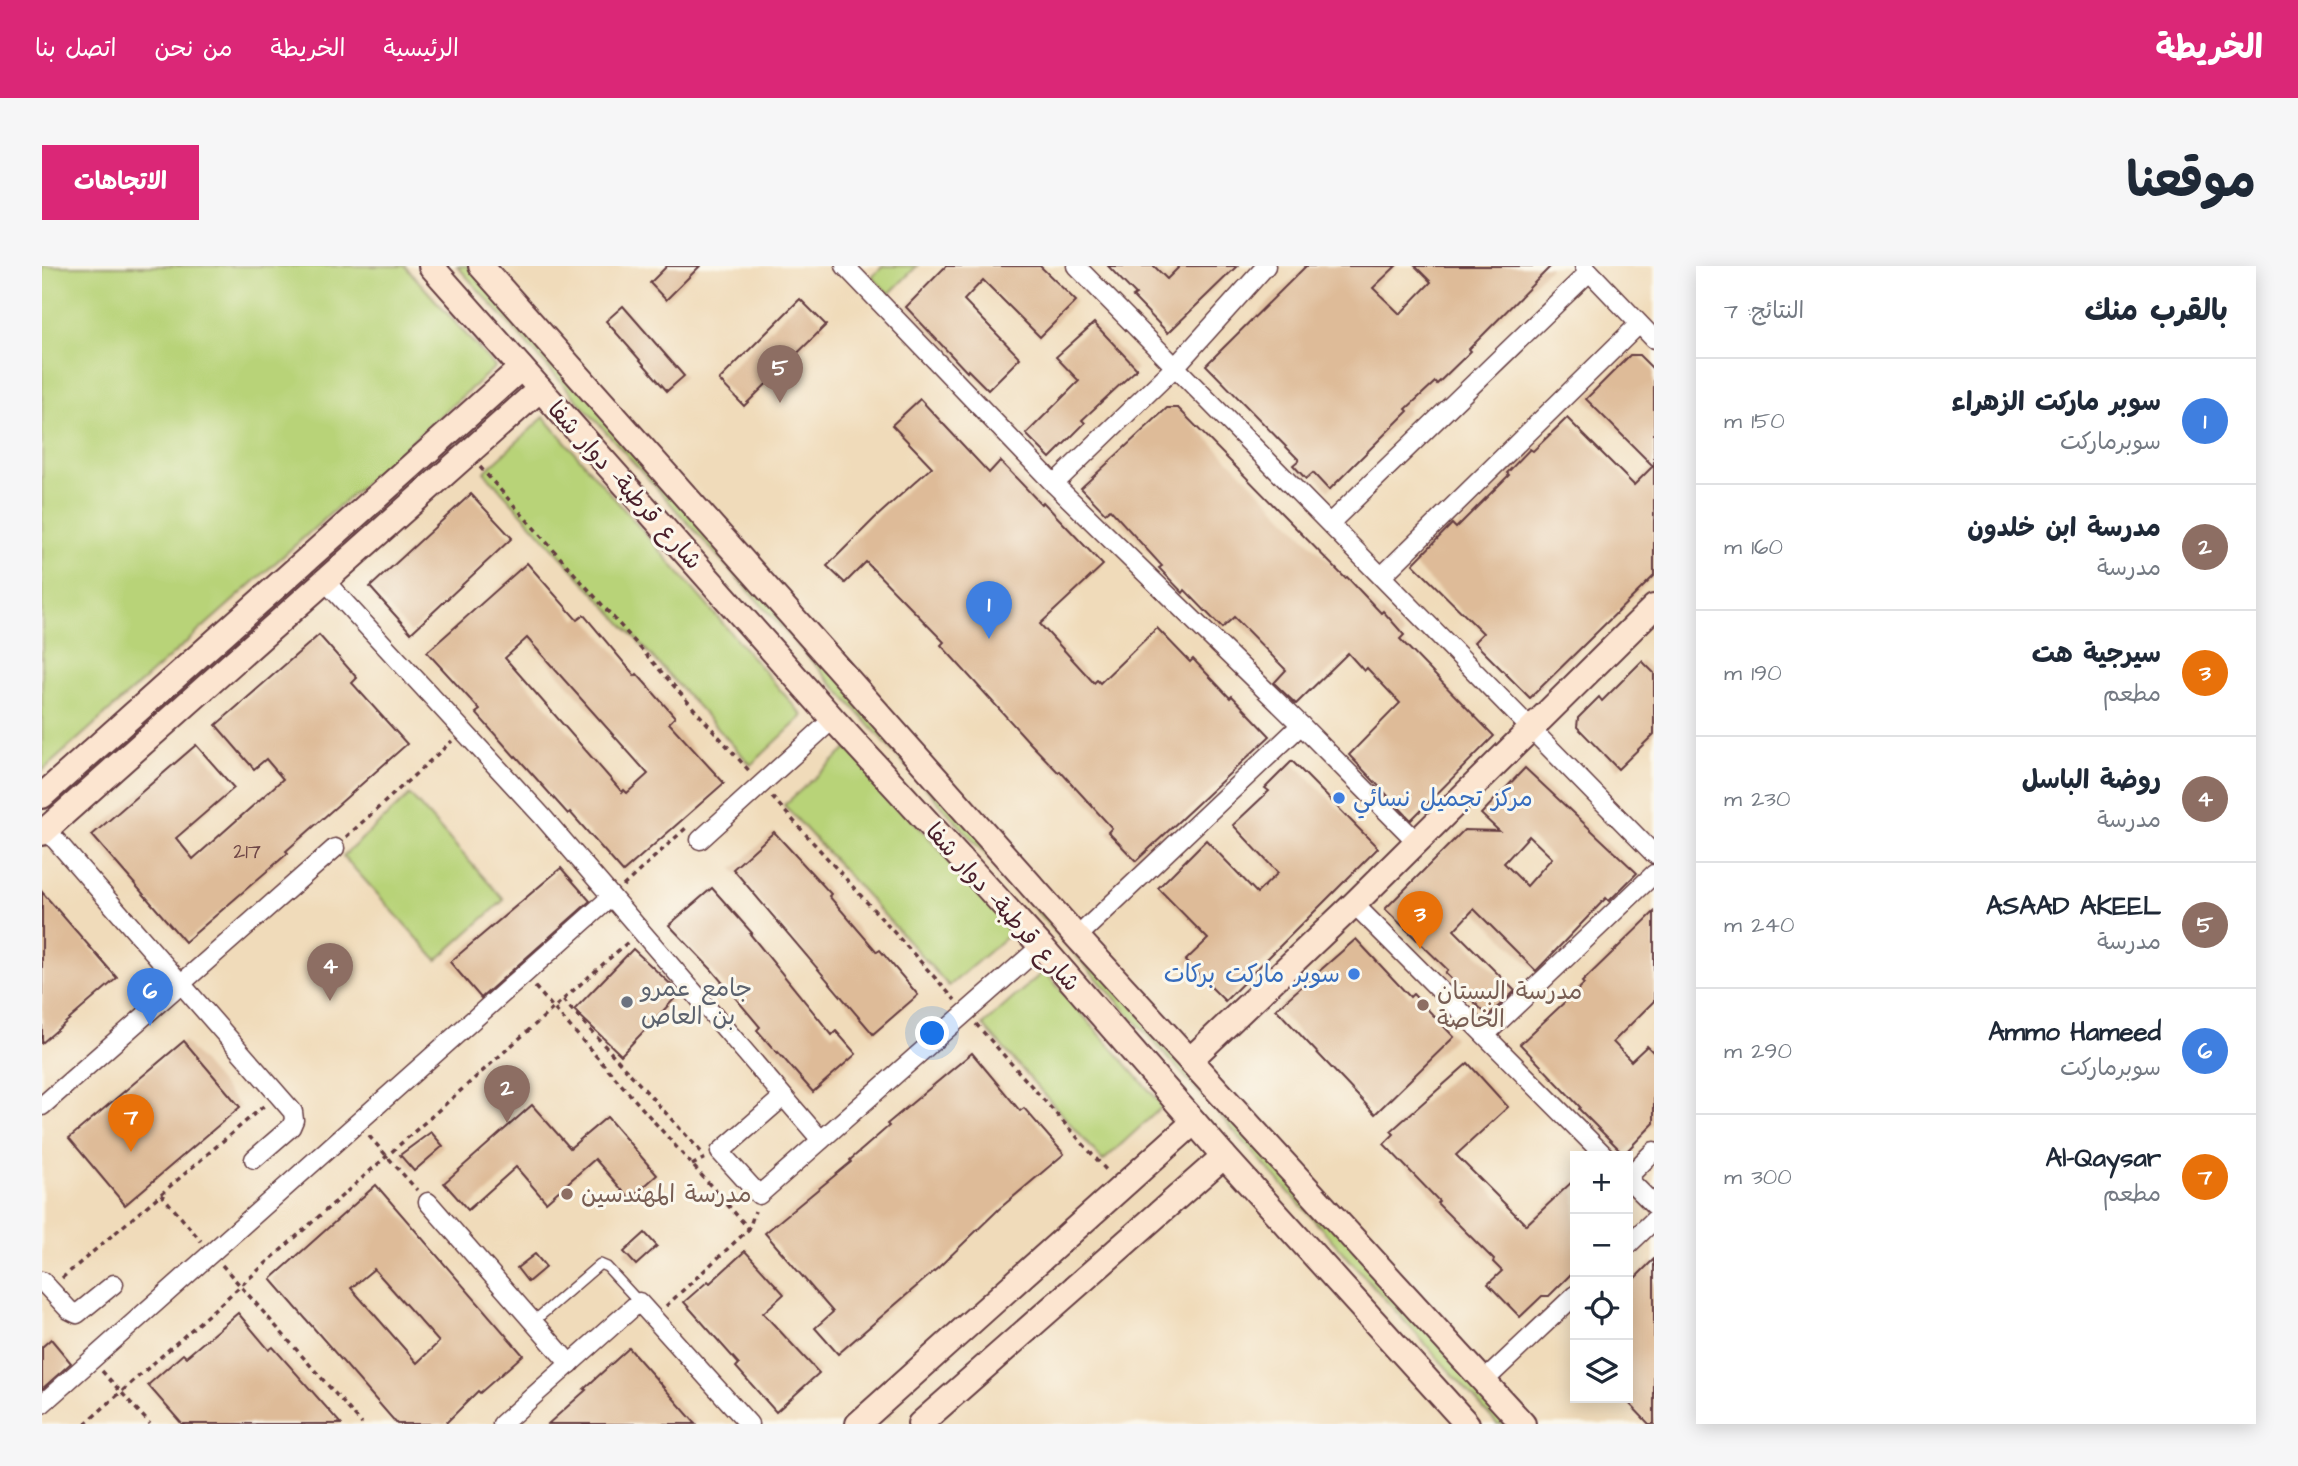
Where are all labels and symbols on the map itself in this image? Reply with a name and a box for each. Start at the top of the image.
pin: 5 [757,345,803,403]
street label: شارع قرطبة- دوار شفا [539,394,709,578]
pin: 1 [966,581,1012,639]
place label: مركز تجميل نسائي [1353,782,1533,819]
marker: مركز تجميل نسائي [1331,790,1347,806]
street label: شارع قرطبة- دوار شفا [917,816,1087,1000]
house number: 217 [233,837,261,866]
pin: 3 [1397,891,1443,949]
pin: 4 [307,943,353,1001]
place label: سوبر ماركت بركات [1164,958,1340,992]
marker: سوبر ماركت بركات [1346,966,1362,982]
pin: 6 [127,968,173,1026]
place label: جامع عمرو بن العاص [639,972,752,1034]
place label: مدرسة البستان الخاصة [1437,975,1583,1037]
marker: جامع عمرو بن العاص [619,994,635,1010]
marker: مدرسة البستان الخاصة [1415,997,1431,1013]
your location [915,1016,949,1050]
pin: 2 [484,1065,530,1123]
pin: 7 [108,1094,154,1152]
place label: مدرسة المهندسين [581,1178,752,1212]
marker: مدرسة المهندسين [559,1186,575,1202]

